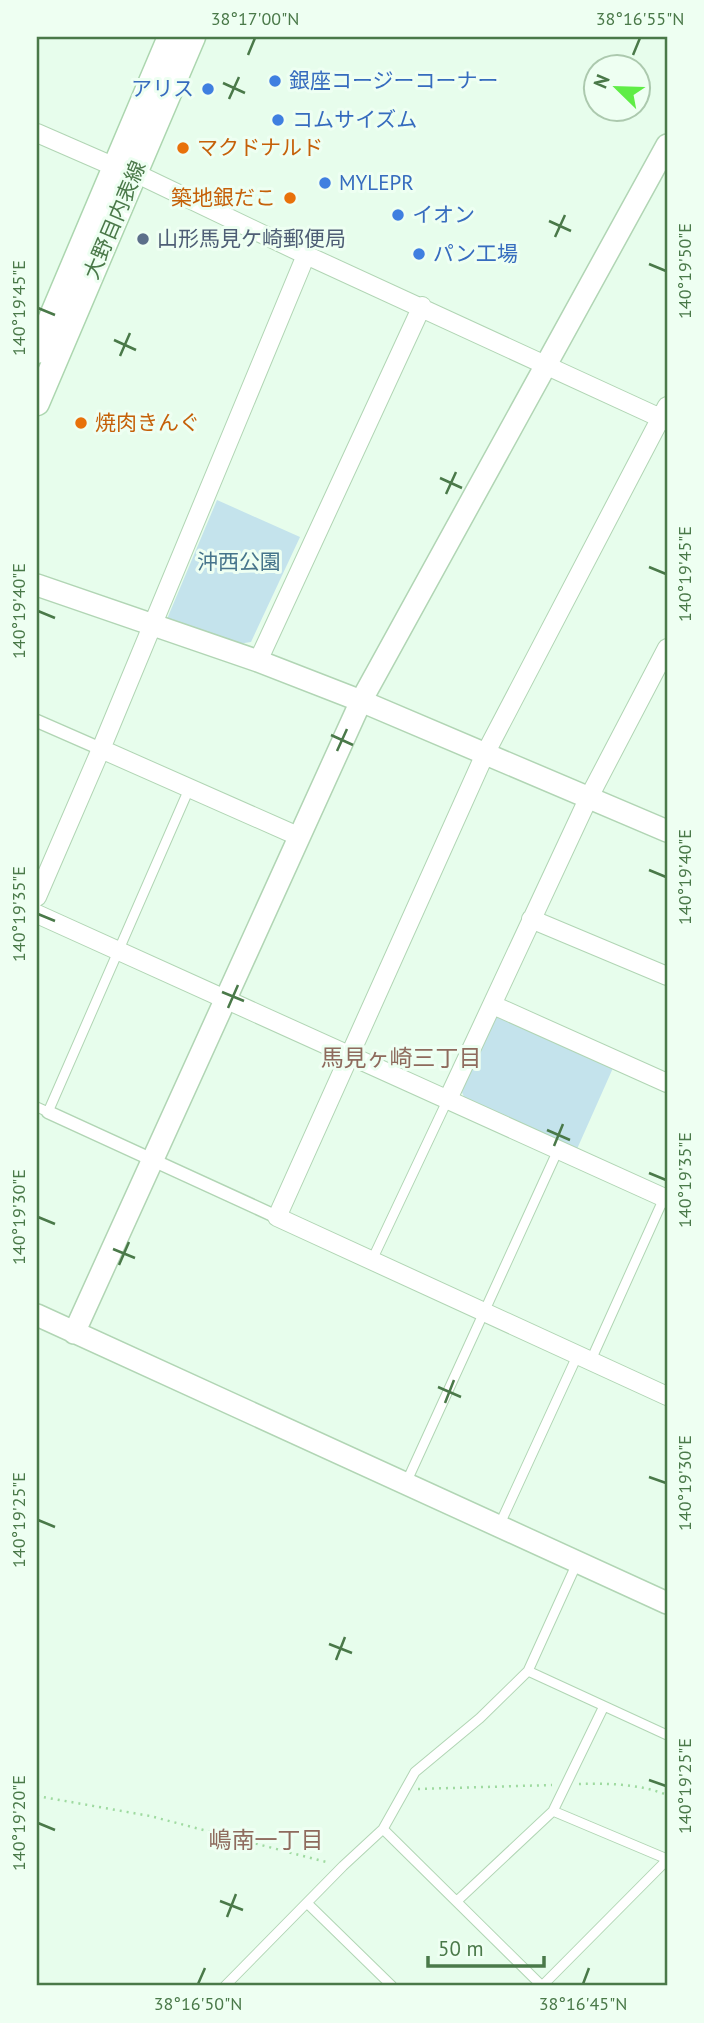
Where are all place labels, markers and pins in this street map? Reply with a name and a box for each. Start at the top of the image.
place label: 銀座コージーコーナー [289,67,499,94]
marker: 銀座コージーコーナー [267,73,283,89]
place label: アリス [131,75,194,102]
marker: アリス [200,81,216,97]
place label: コムサイズム [292,106,417,133]
marker: コムサイズム [270,112,286,128]
place label: マクドナルド [197,134,323,161]
marker: マクドナルド [175,140,191,156]
place label: MYLEPR [339,169,414,196]
marker: MYLEPR [317,175,333,191]
place label: 築地銀だこ [171,184,276,211]
marker: 築地銀だこ [282,190,298,206]
place label: イオン [412,201,475,228]
marker: イオン [390,207,406,223]
place label: 山形馬見ケ崎郵便局 [157,225,346,252]
marker: 山形馬見ケ崎郵便局 [135,231,151,247]
place label: パン工場 [433,240,518,267]
marker: パン工場 [411,246,427,262]
place label: 焼肉きんぐ [95,409,200,436]
marker: 焼肉きんぐ [73,415,89,431]

